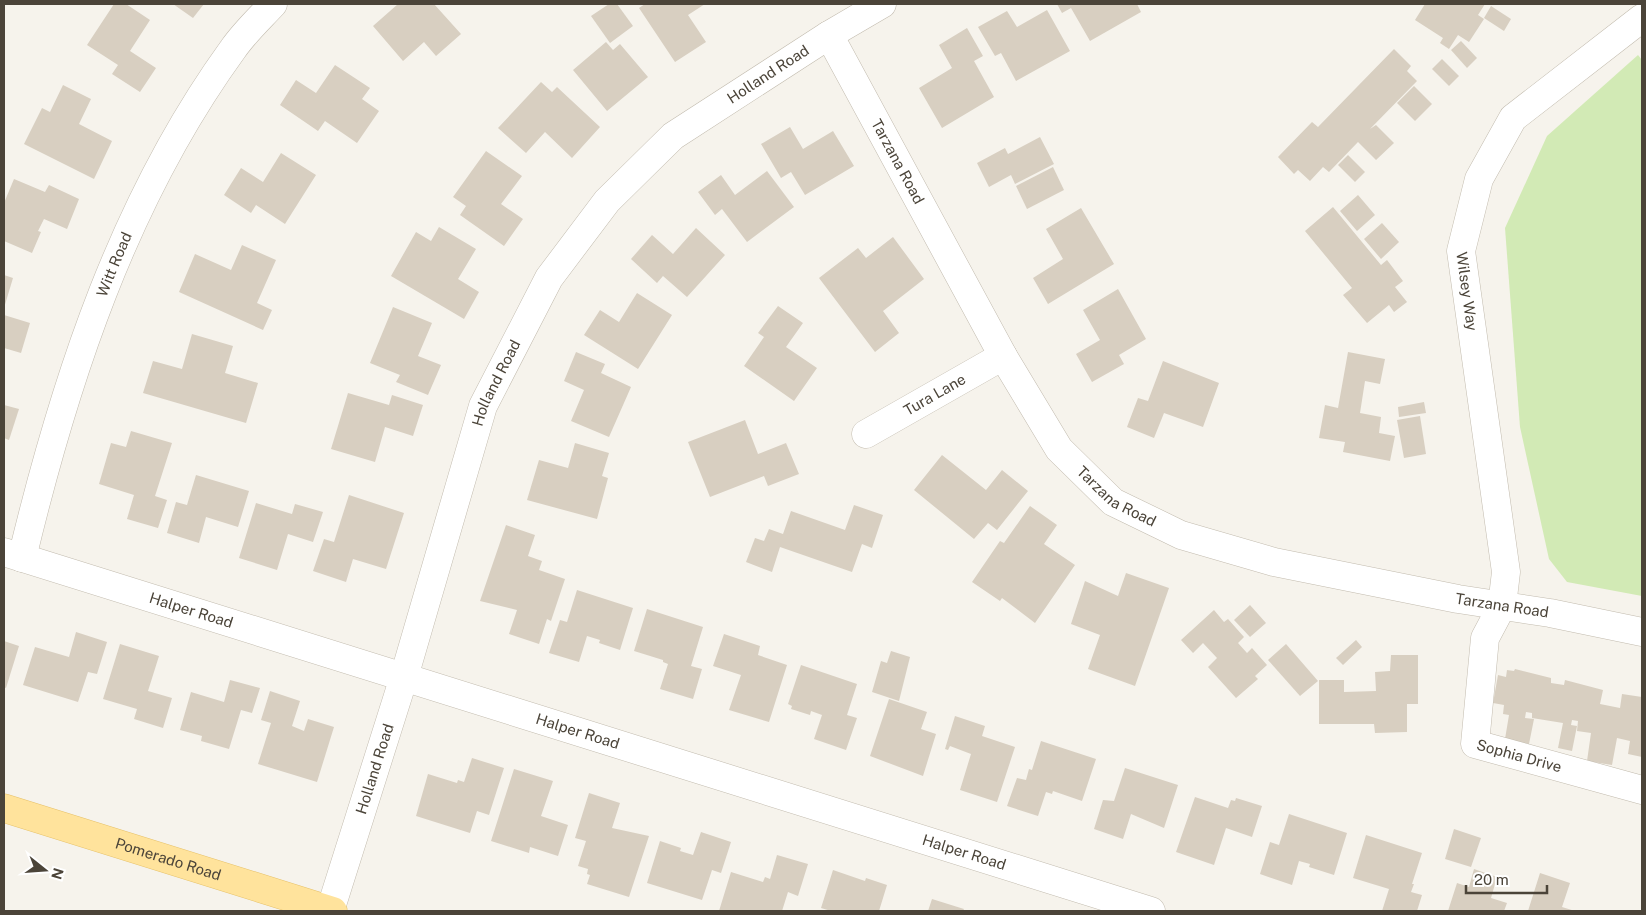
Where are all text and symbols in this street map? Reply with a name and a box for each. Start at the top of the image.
street label: Holland Road [724,41,812,107]
street label: Tarzana Road [868,116,928,207]
street label: Witt Road [93,229,135,299]
street label: Wilsey Way [1453,251,1481,332]
street label: Holland Road [469,337,524,428]
street label: Tura Lane [901,370,968,419]
street label: Tarzana Road [1074,462,1159,530]
street label: Halper Road [147,589,235,631]
street label: Tarzana Road [1454,590,1550,621]
street label: Halper Road [534,710,622,752]
street label: Holland Road [352,722,397,816]
street label: Sophia Drive [1475,736,1564,775]
street label: Halper Road [920,831,1008,873]
street label: Pomerado Road [113,834,223,883]
north arrow [20,845,70,895]
scale bar [1466,862,1547,894]
text: N [48,866,67,881]
text: 20 m [1474,871,1509,888]

